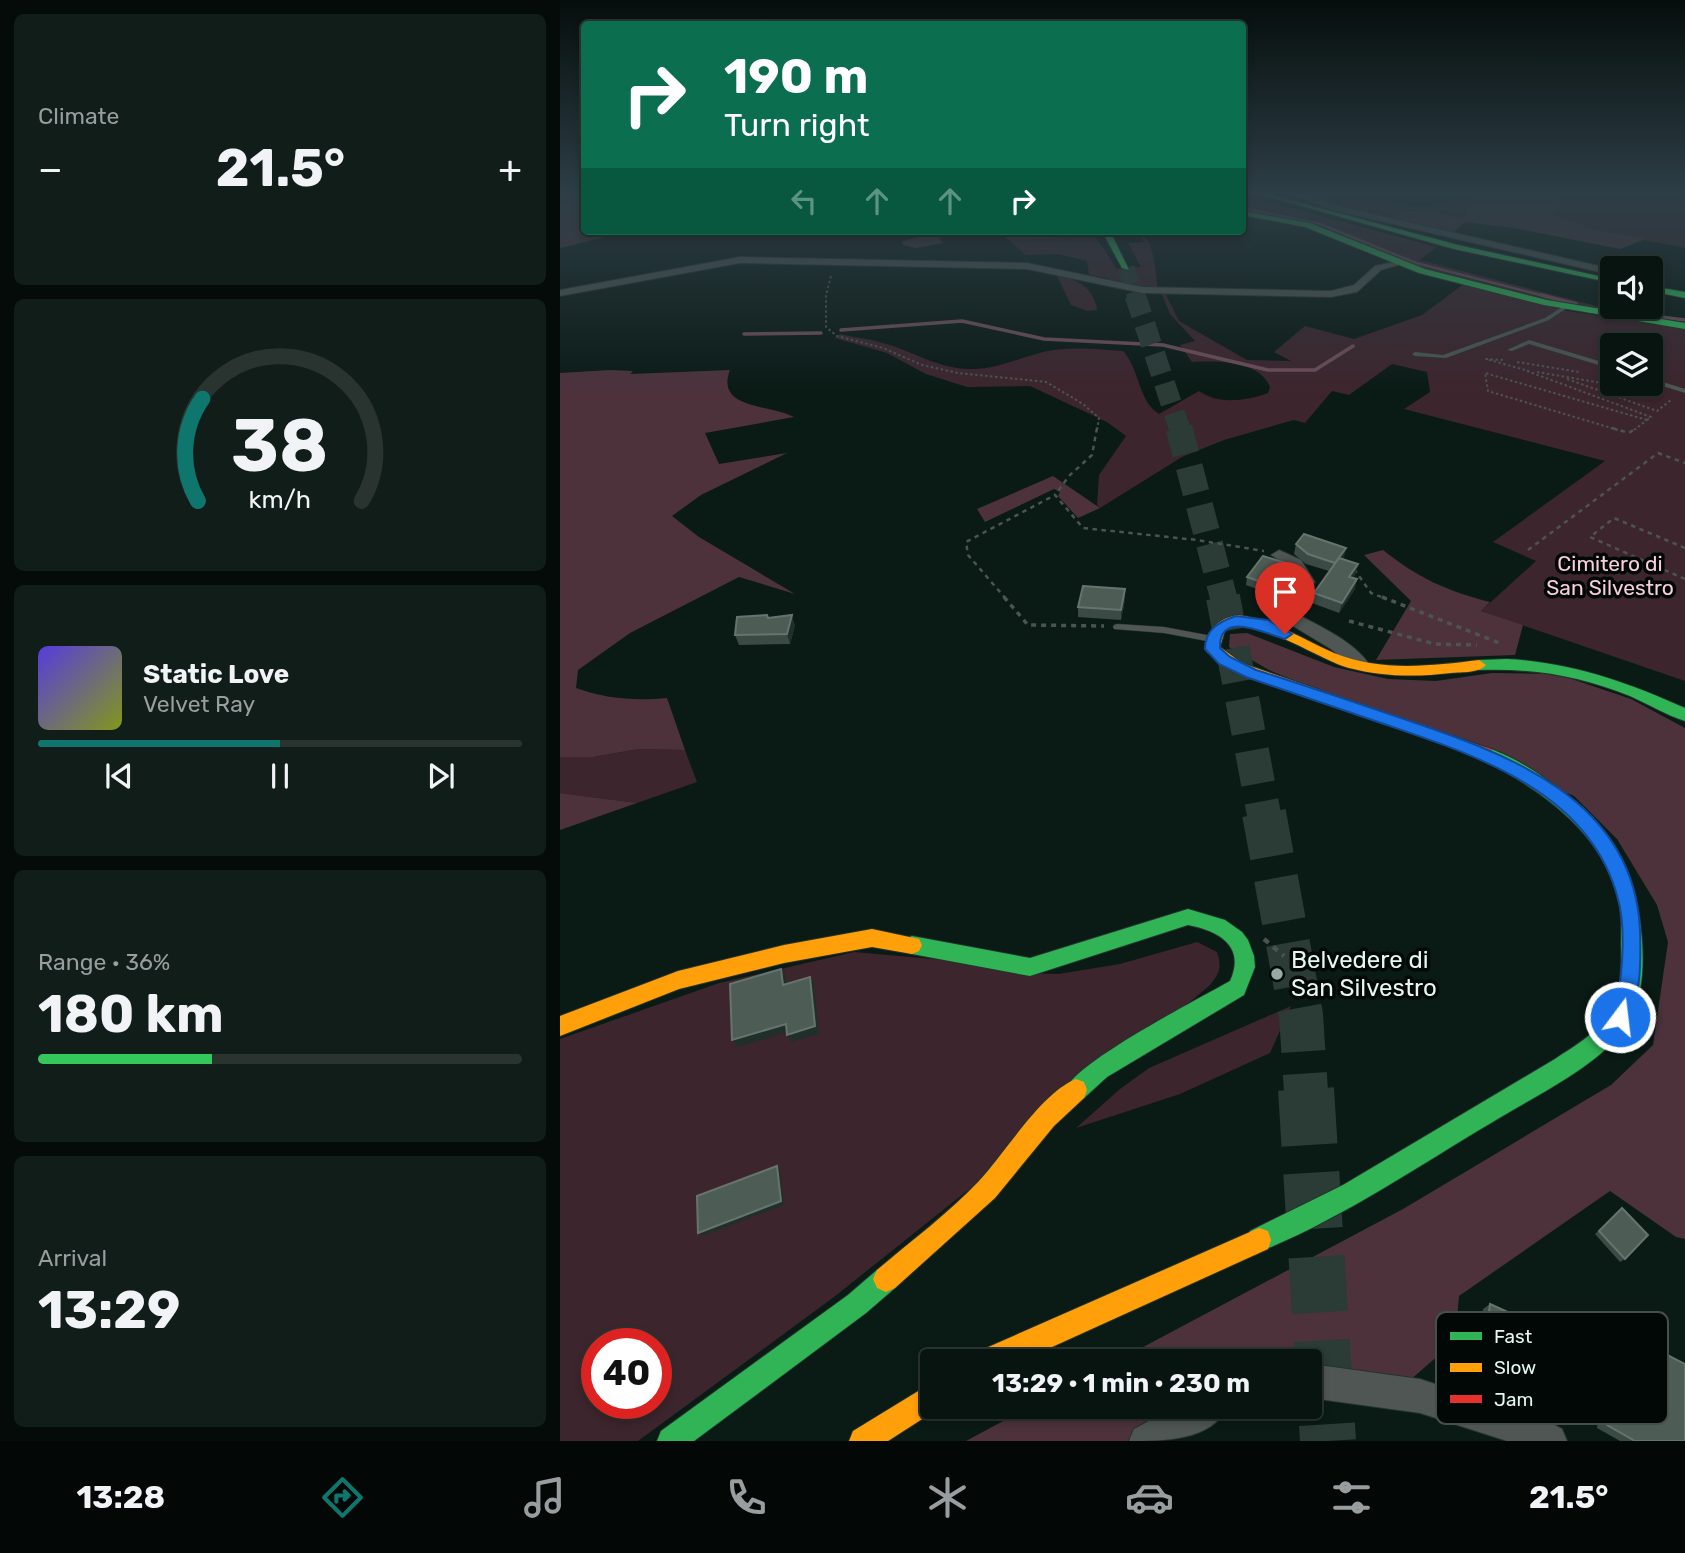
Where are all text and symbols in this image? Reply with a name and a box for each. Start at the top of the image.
text: 190 m [724,47,868,105]
icon: right [609,49,700,140]
text: Climate [38,102,119,130]
text: Turn right [724,106,869,144]
text: 21.5° [216,137,345,199]
text: − [38,146,63,192]
text: + [498,146,522,192]
icon: left [785,182,823,220]
icon: ahead [858,182,896,220]
icon: ahead [931,182,969,220]
icon: right [1004,182,1042,220]
map controls [1600,256,1663,396]
button: sound [1600,256,1663,319]
button: layers [1600,333,1663,396]
text: 38 [231,404,329,490]
text: km/h [249,485,311,514]
park label: Cimitero di San Silvestro [1546,551,1674,600]
pin [1255,562,1315,634]
icon: arrive [1266,573,1304,611]
text: Static Love [143,659,289,690]
text: Velvet Ray [143,690,255,718]
icon: previous [100,757,138,795]
icon: pause [261,757,299,795]
icon: next [422,757,460,795]
place label: Belvedere di San Silvestro [1291,946,1437,1002]
text: Range · 36% [38,948,170,976]
marker: Belvedere di San Silvestro [1269,966,1285,982]
position arrow [1583,980,1657,1054]
text: 180 km [38,983,224,1045]
text: Arrival [38,1244,107,1272]
text: 13:29 [38,1279,180,1341]
legend [1436,1312,1668,1424]
text: Fast [1494,1325,1533,1348]
speed limit sign: 40 [581,1328,672,1419]
text: Slow [1494,1356,1536,1379]
text: 13:29 · 1 min · 230 m [992,1368,1250,1399]
text: Jam [1494,1388,1533,1411]
icon: directions [318,1473,367,1522]
icon: music [520,1473,569,1522]
icon: phone [722,1473,771,1522]
icon: climate [923,1473,972,1522]
icon: car [1125,1473,1174,1522]
icon: filters [1327,1473,1376,1522]
text: 13:28 [76,1478,165,1516]
text: 21.5° [1529,1478,1609,1516]

